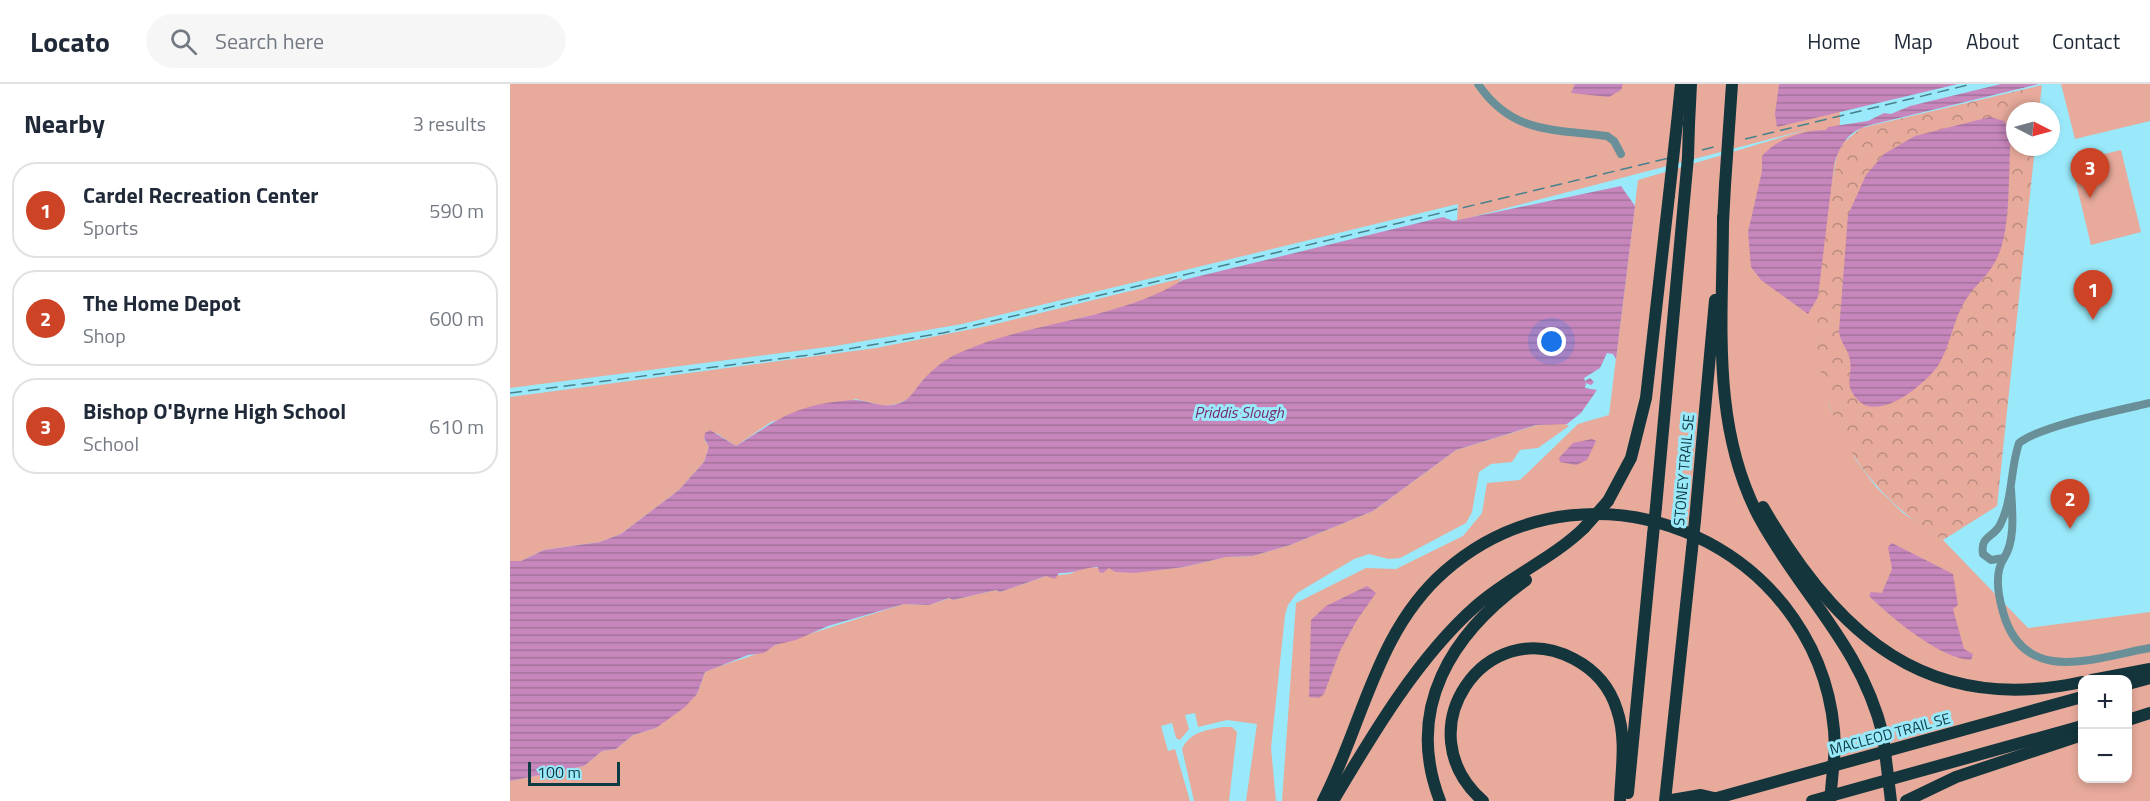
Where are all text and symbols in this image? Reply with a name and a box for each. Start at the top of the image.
search box [146,14,566,68]
text: Locato [30,20,110,63]
text: Search here [215,24,324,58]
icon: search [167,25,200,58]
text: Home [1807,25,1861,57]
text: Map [1894,25,1933,57]
text: About [1966,25,2019,57]
text: Contact [2052,25,2120,57]
north arrow [2006,102,2060,156]
text: Nearby [24,104,105,143]
text: 3 results [413,108,486,139]
pin: 3 [2070,148,2110,198]
text: Cardel Recreation Center [83,178,319,212]
text: 1 [40,195,51,226]
text: 590 m [429,195,484,226]
text: Sports [83,212,138,243]
pin: 1 [2074,270,2112,320]
text: The Home Depot [83,286,241,320]
text: 2 [40,303,51,334]
text: 600 m [429,303,484,334]
text: Shop [83,320,126,351]
your location [1537,327,1566,356]
text: Bishop O'Byrne High School [83,394,346,428]
water label: Priddis Slough [1194,400,1285,424]
text: 3 [40,411,51,442]
text: 610 m [429,411,484,442]
street label: STONEY TRAIL SE [1667,413,1700,527]
text: School [83,428,139,459]
pin: 2 [2050,480,2090,529]
map controls [2078,675,2132,783]
button: + [2078,675,2132,729]
street label: MACLEOD TRAIL SE [1827,706,1953,761]
button: − [2078,729,2132,783]
scale bar [528,759,620,786]
text: 100 m [537,760,581,784]

